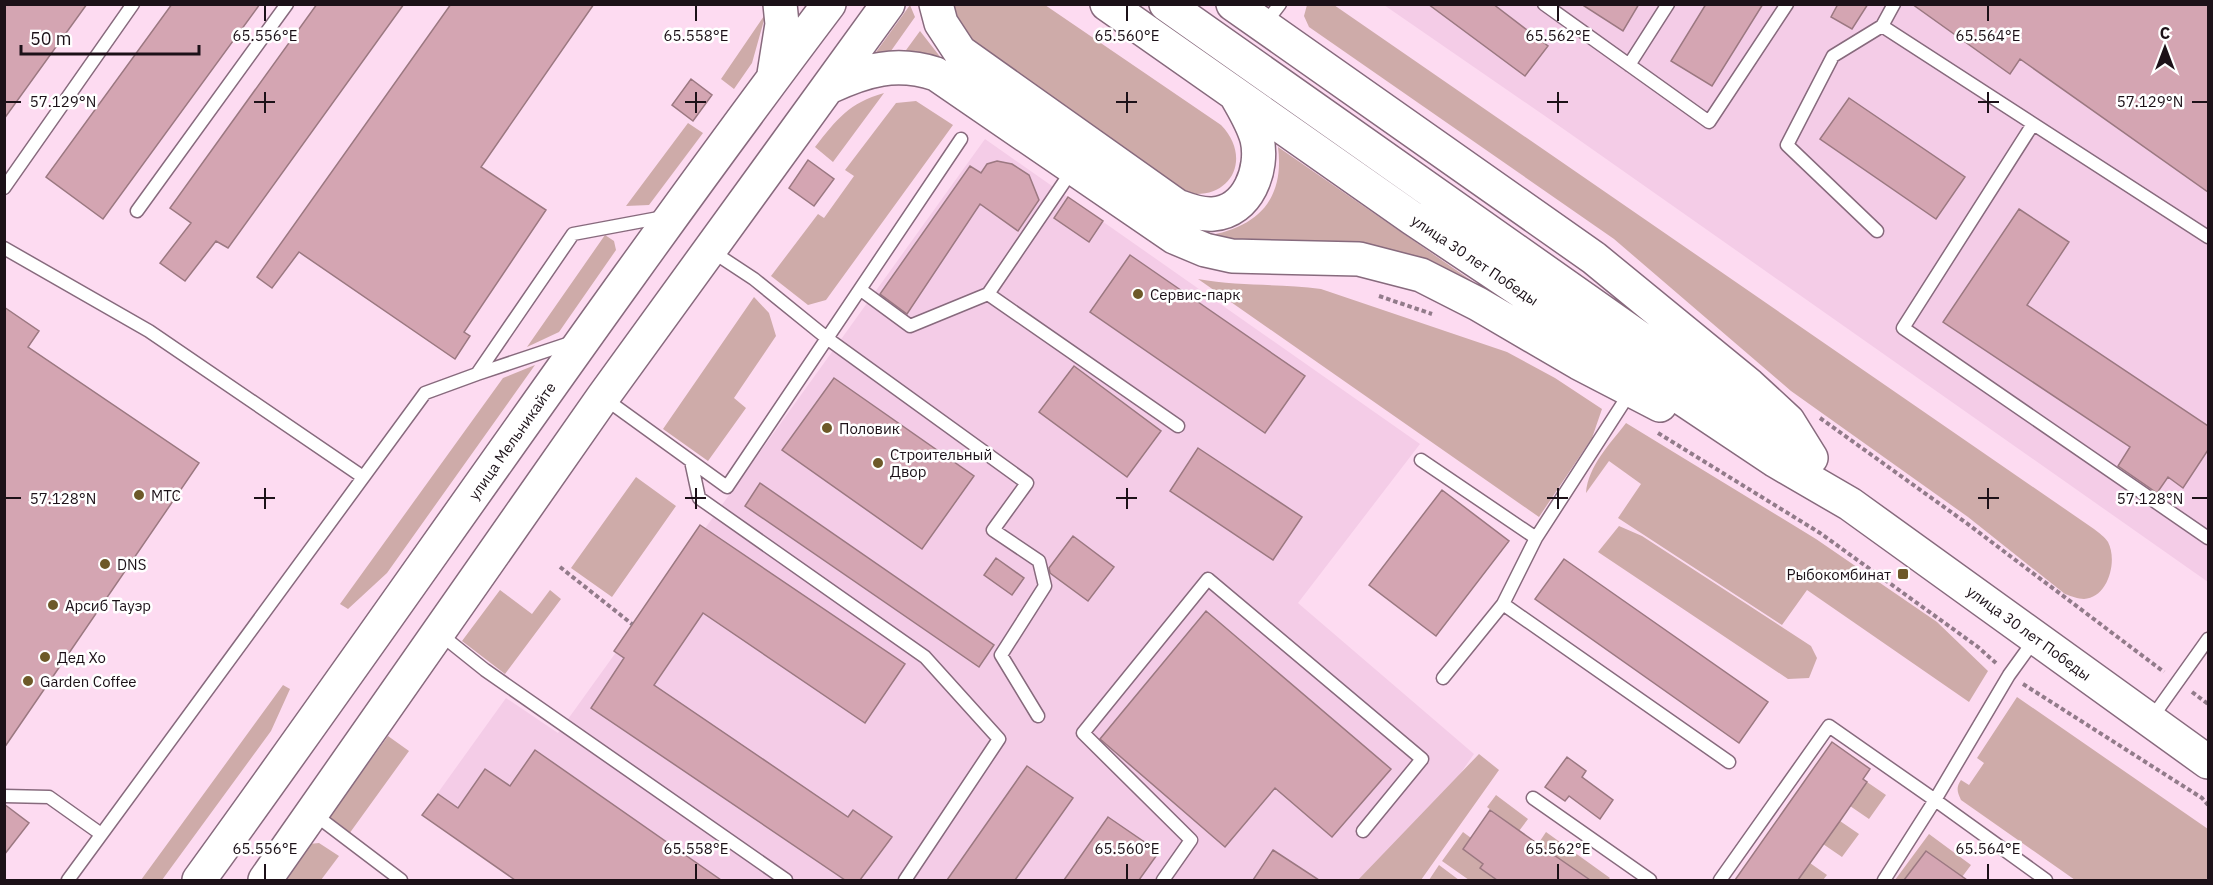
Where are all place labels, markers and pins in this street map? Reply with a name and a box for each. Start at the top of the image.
place label: Сервис-парк [1150,285,1241,304]
marker: Сервис-парк [1131,287,1145,301]
place label: Половик [839,419,900,438]
marker: Половик [820,421,834,435]
place label: Строительный Двор [890,445,992,481]
marker: Строительный Двор [871,456,885,470]
place label: МТС [151,486,181,505]
marker: МТС [132,488,146,502]
place label: DNS [117,555,146,574]
marker: DNS [98,557,112,571]
place label: Рыбокомбинат [1786,565,1891,584]
marker: Рыбокомбинат [1896,567,1910,581]
place label: Арсиб Тауэр [65,596,151,615]
marker: Арсиб Тауэр [46,598,60,612]
place label: Дед Хо [57,648,106,667]
marker: Дед Хо [38,650,52,664]
place label: Garden Coffee [40,672,137,691]
marker: Garden Coffee [21,674,35,688]

